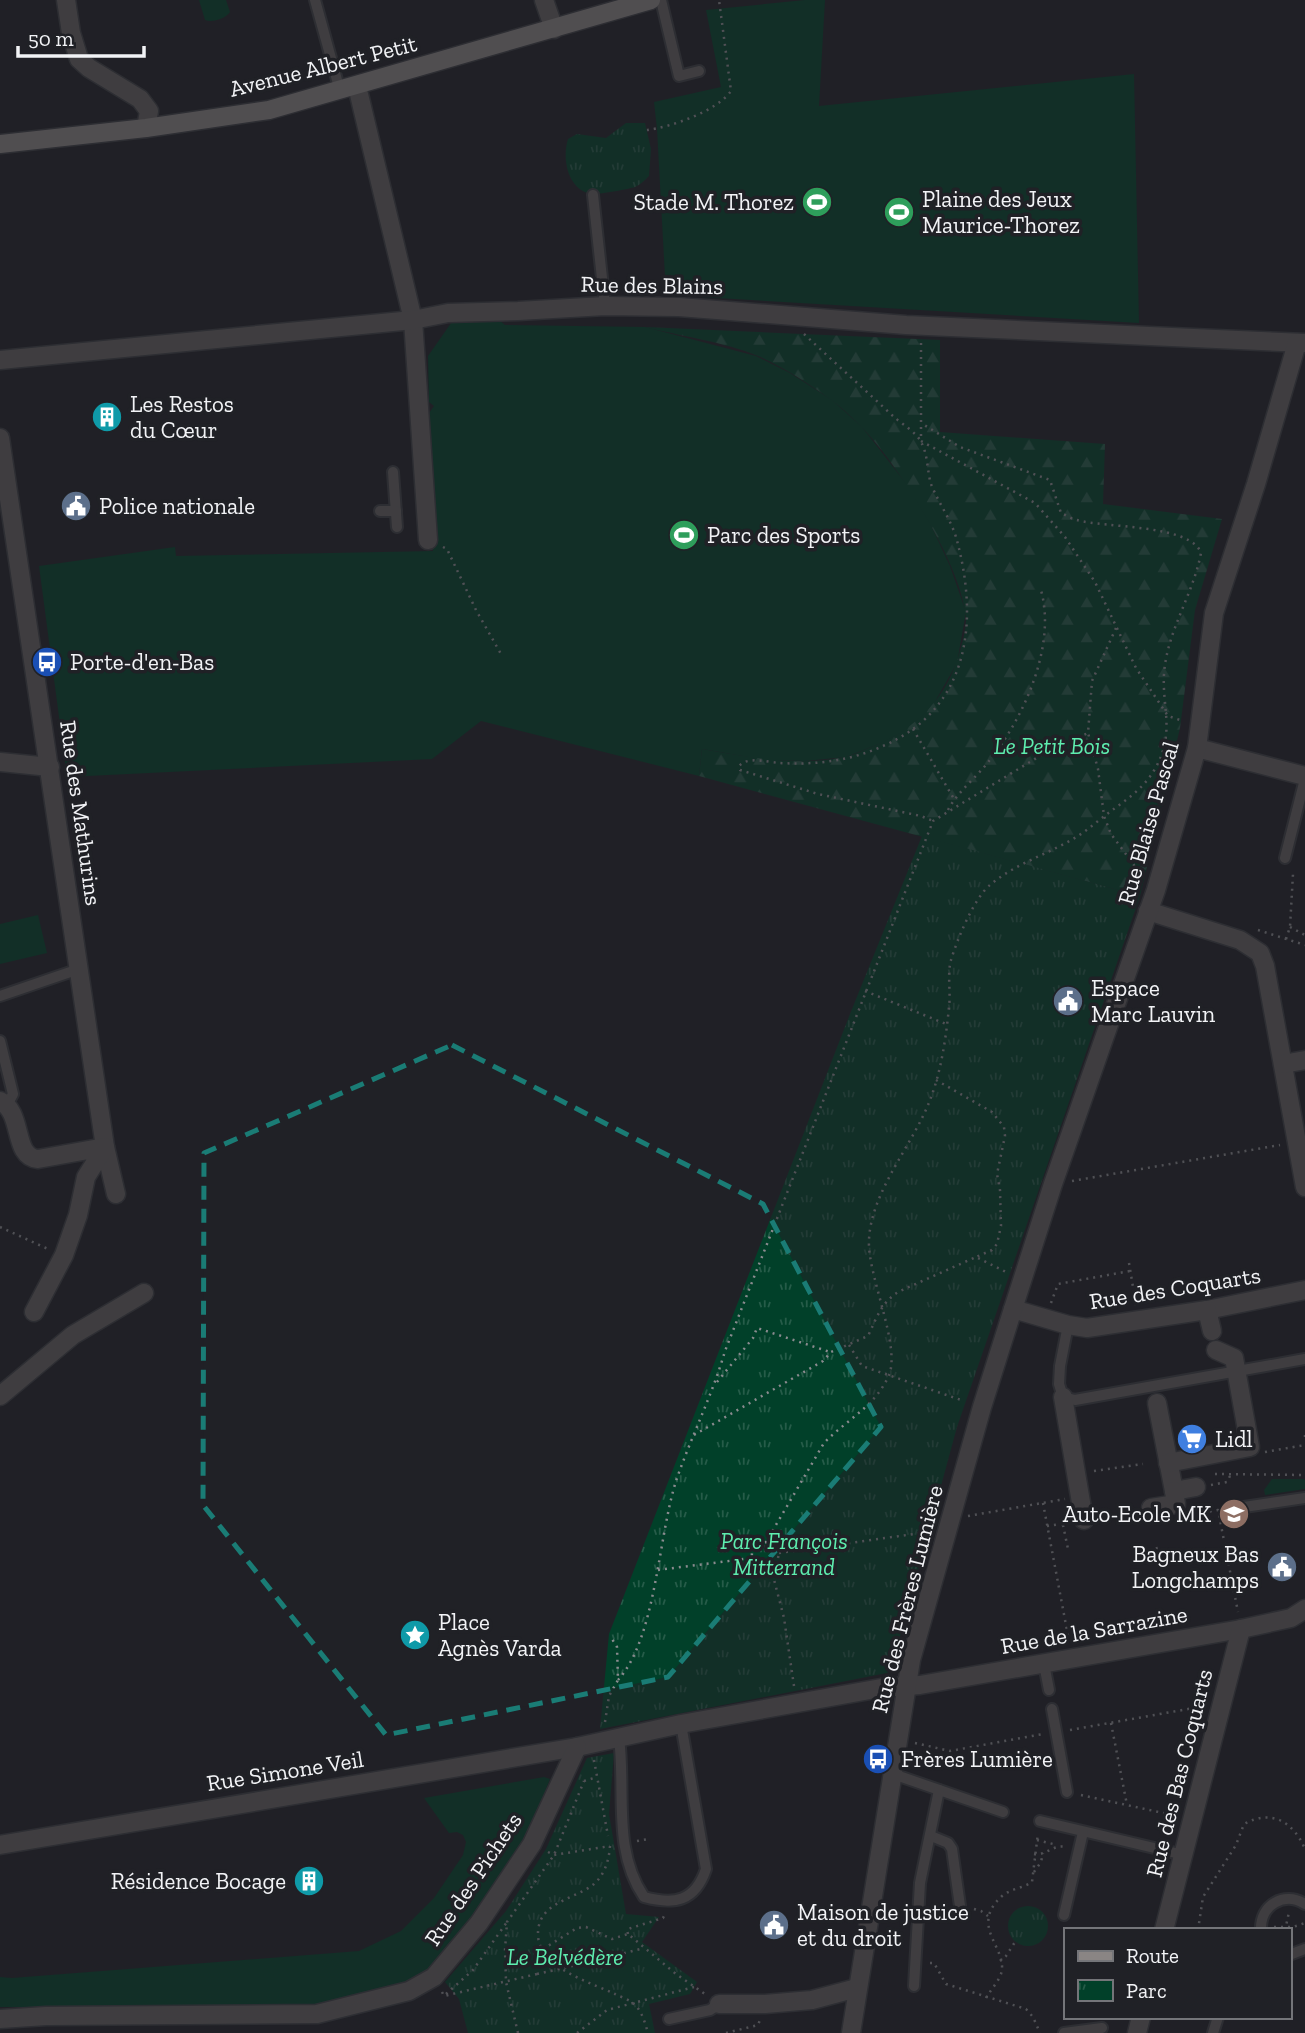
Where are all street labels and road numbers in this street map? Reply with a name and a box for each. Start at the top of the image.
street label: Avenue Albert Petit [226,29,420,103]
street label: Rue des Blains [581,270,723,300]
street label: Rue des Mathurins [54,719,108,907]
street label: Rue Blaise Pascal [1111,738,1185,908]
street label: Rue des Coquarts [1087,1261,1263,1315]
street label: Rue des Frères Lumière [865,1482,949,1716]
street label: Rue de la Sarrazine [998,1600,1190,1660]
street label: Rue des Bas Coquarts [1140,1666,1218,1880]
street label: Rue Simone Veil [204,1745,366,1797]
street label: Rue des Pichets [418,1807,528,1951]

